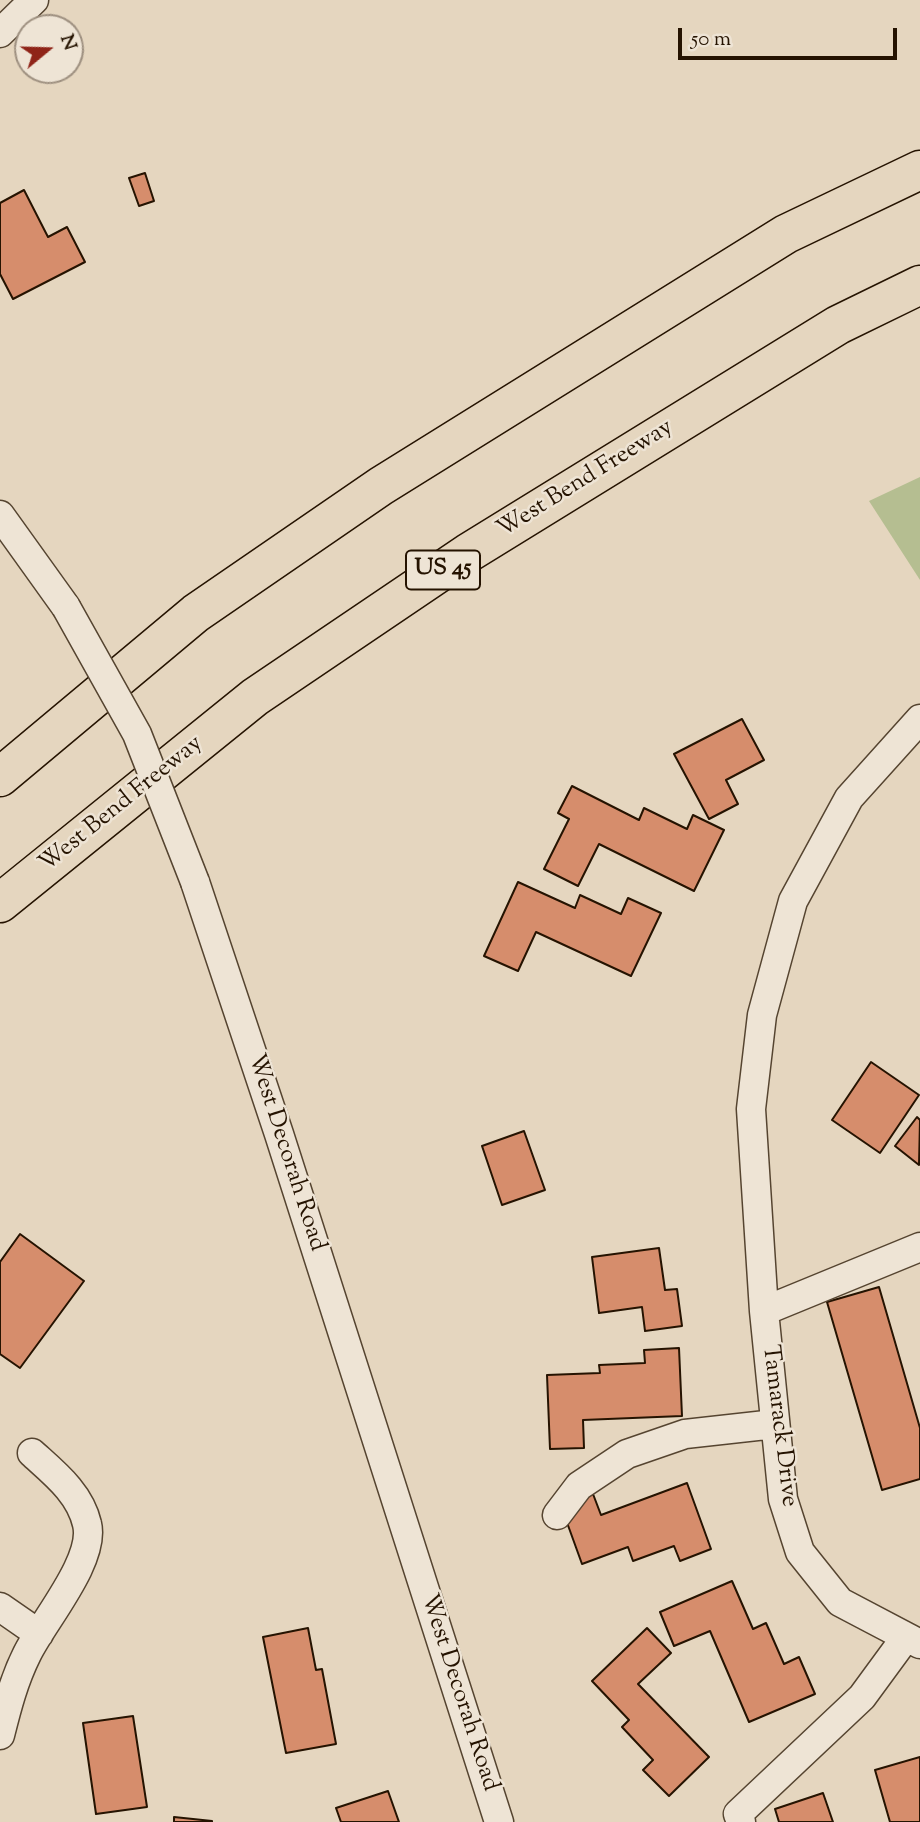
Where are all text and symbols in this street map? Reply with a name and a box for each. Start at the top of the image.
north arrow [14,14,84,84]
scale bar [682,14,901,58]
text: 50 m [691,25,731,55]
text: N [52,31,83,54]
street label: West Bend Freeway [493,414,679,546]
road number: US 45 [406,550,480,590]
street label: West Bend Freeway [35,730,209,880]
street label: West Decorah Road [240,1051,330,1255]
street label: Tamarack Drive [754,1343,802,1509]
street label: West Decorah Road [413,1591,503,1795]

